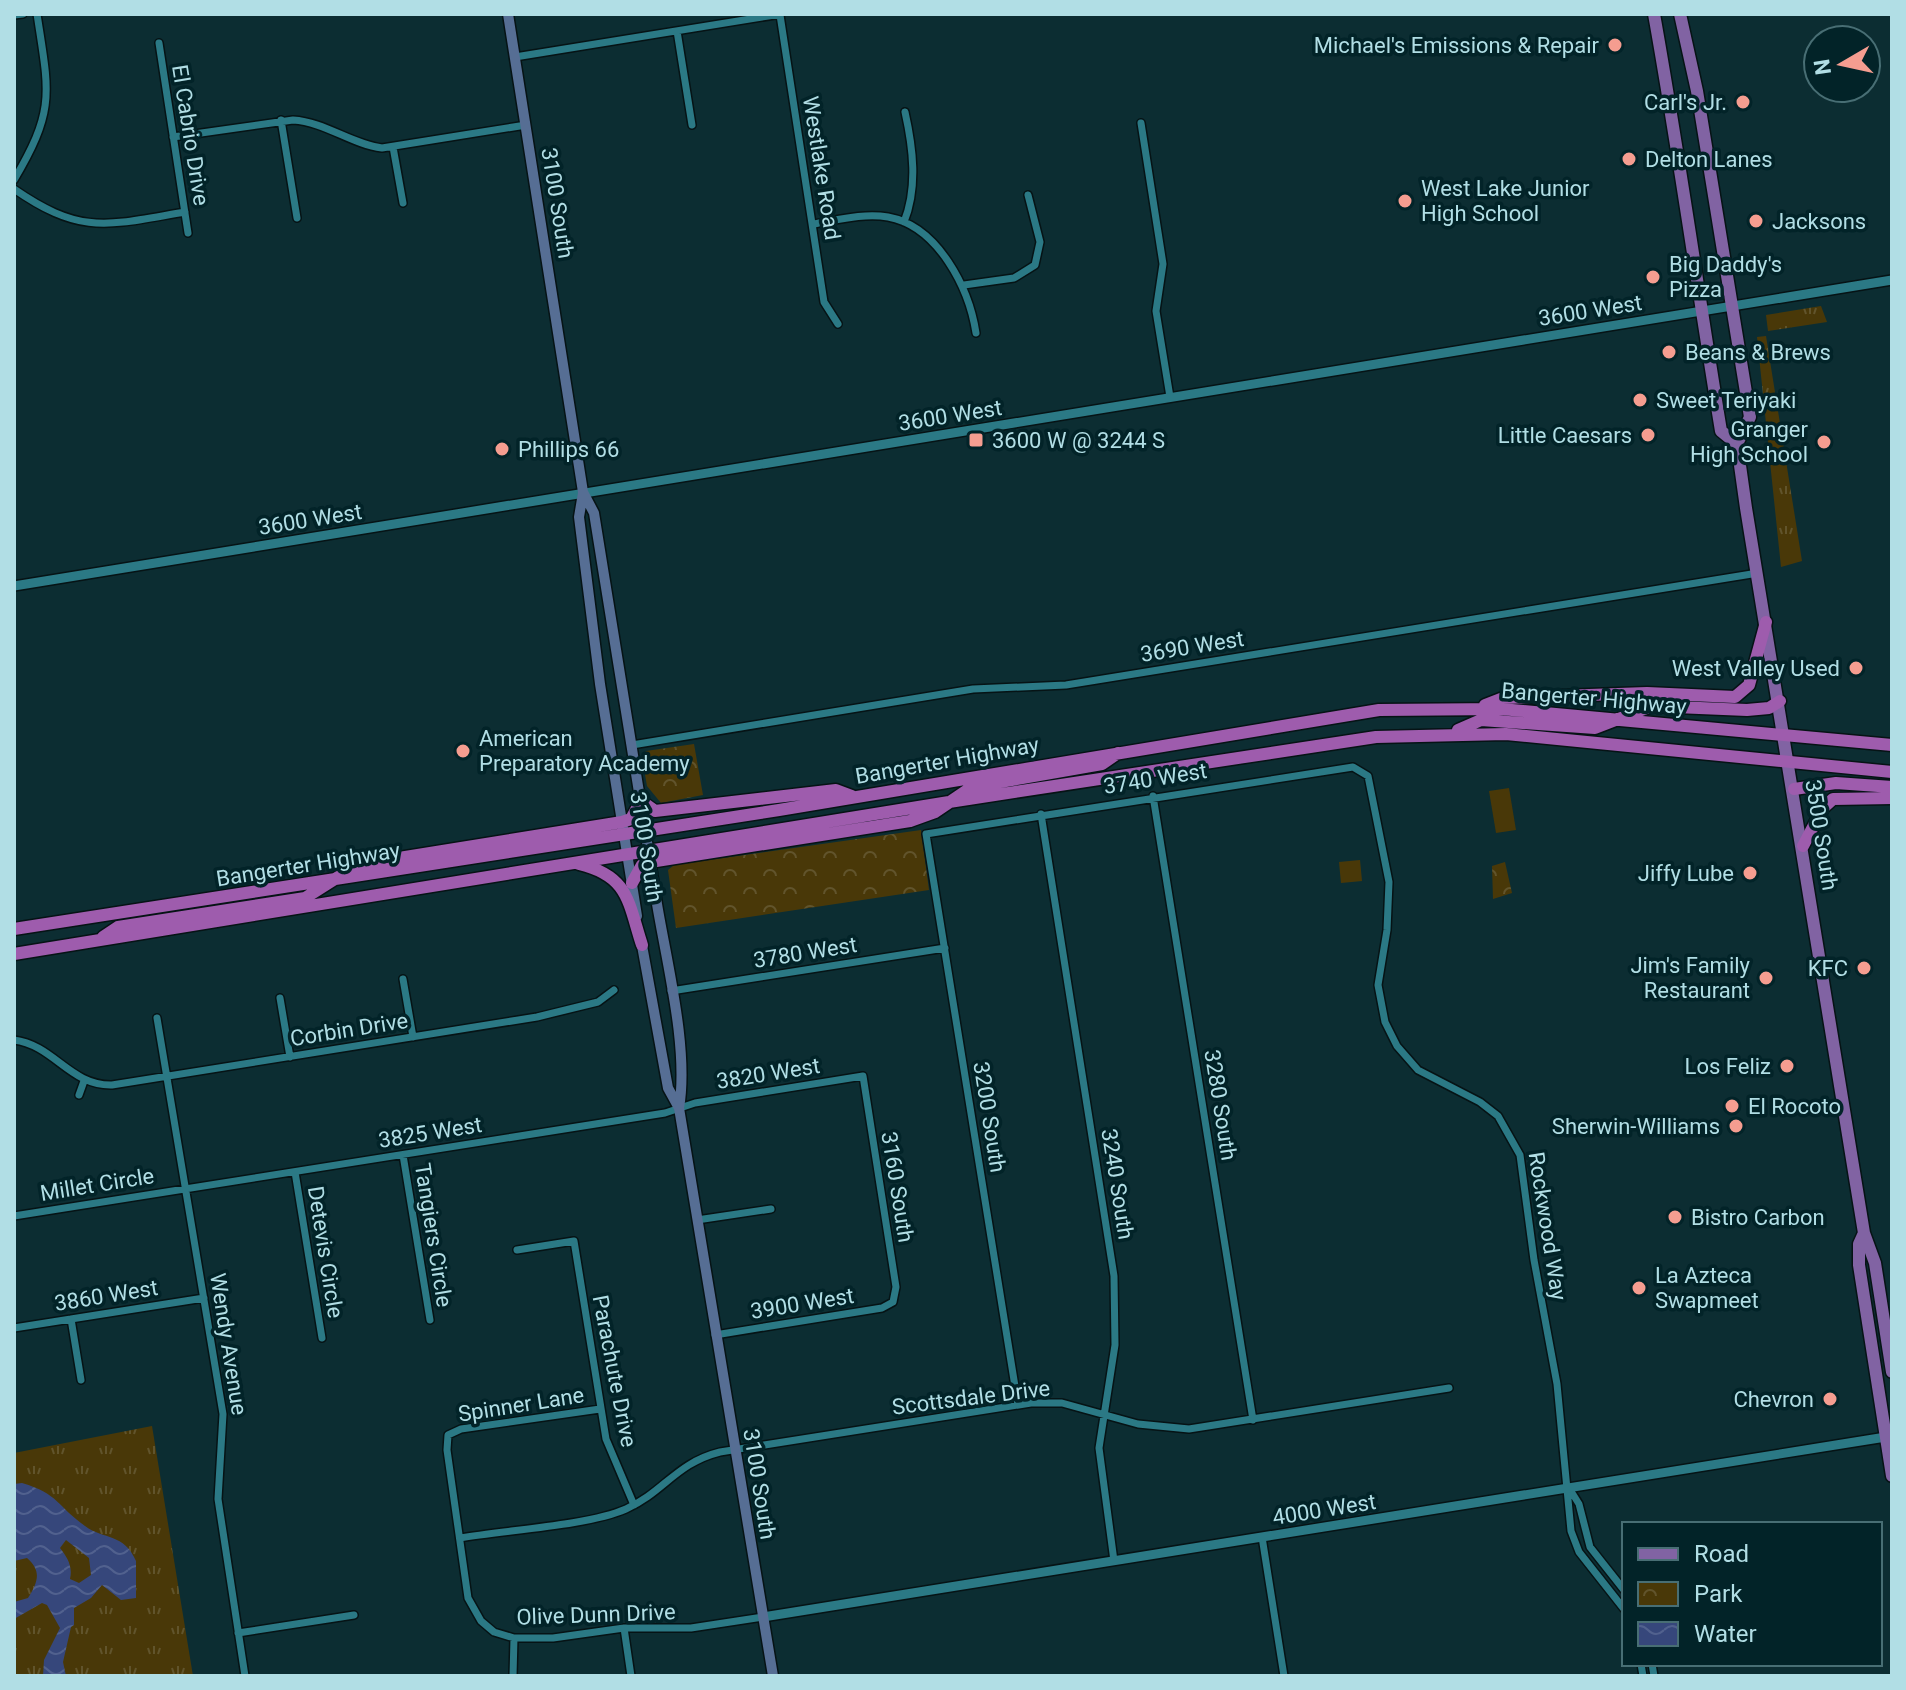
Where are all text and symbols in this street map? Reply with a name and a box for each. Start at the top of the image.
north arrow [1802,24,1882,104]
place label: Michael's Emissions & Repair [1314,33,1600,58]
marker: Michael's Emissions & Repair [1606,36,1624,54]
text: N [1809,57,1836,77]
street label: El Cabrio Drive [167,63,214,207]
place label: Carl's Jr. [1644,90,1727,115]
marker: Carl's Jr. [1734,93,1752,111]
street label: Westlake Road [798,94,845,242]
street label: 3100 South [536,146,579,260]
place label: Delton Lanes [1645,147,1773,172]
marker: Delton Lanes [1620,150,1638,168]
place label: West Lake Junior High School [1421,176,1590,226]
marker: West Lake Junior High School [1396,192,1414,210]
place label: Jacksons [1772,209,1866,234]
marker: Jacksons [1747,212,1765,230]
place label: Big Daddy's Pizza [1669,252,1782,302]
marker: Big Daddy's Pizza [1644,268,1662,286]
street label: 3600 West [1537,290,1644,331]
place label: Beans & Brews [1685,340,1831,365]
marker: Beans & Brews [1660,343,1678,361]
place label: Sweet Teriyaki [1656,388,1796,413]
marker: Sweet Teriyaki [1631,391,1649,409]
street label: 3600 West [897,395,1004,436]
place label: Granger High School [1690,417,1809,467]
place label: Little Caesars [1498,423,1632,448]
marker: Little Caesars [1639,426,1657,444]
place label: 3600 W @ 3244 S [992,428,1165,453]
marker: 3600 W @ 3244 S [967,431,985,449]
marker: Granger High School [1815,433,1833,451]
place label: Phillips 66 [518,437,619,462]
marker: Phillips 66 [493,440,511,458]
street label: 3600 West [257,499,364,540]
street label: 3690 West [1139,626,1246,667]
place label: West Valley Used [1672,656,1840,681]
marker: West Valley Used [1847,659,1865,677]
street label: Bangerter Highway [1500,678,1688,719]
place label: American Preparatory Academy [479,726,690,776]
street label: Bangerter Highway [853,732,1041,789]
marker: American Preparatory Academy [454,742,472,760]
street label: 3740 West [1102,758,1209,799]
street label: 3500 South [1800,778,1843,892]
street label: 3100 South [625,790,668,904]
street label: Bangerter Highway [214,838,402,891]
place label: Jiffy Lube [1638,861,1734,886]
marker: Jiffy Lube [1741,864,1759,882]
street label: 3780 West [752,932,859,973]
place label: Jim's Family Restaurant [1630,953,1751,1003]
place label: KFC [1808,956,1848,981]
marker: KFC [1855,959,1873,977]
marker: Jim's Family Restaurant [1757,969,1775,987]
street label: Corbin Drive [288,1008,410,1051]
street label: 3280 South [1199,1048,1242,1162]
street label: 3820 West [715,1053,822,1094]
place label: Los Feliz [1685,1054,1771,1079]
marker: Los Feliz [1778,1057,1796,1075]
street label: 3200 South [968,1060,1011,1174]
place label: El Rocoto [1748,1094,1841,1119]
marker: El Rocoto [1723,1097,1741,1115]
street label: 3825 West [377,1112,484,1153]
place label: Sherwin-Williams [1552,1114,1720,1139]
marker: Sherwin-Williams [1727,1117,1745,1135]
street label: 3240 South [1096,1127,1139,1241]
street label: 3160 South [876,1130,919,1244]
street label: Rockwood Way [1523,1150,1572,1303]
street label: Tangiers Circle [410,1161,457,1309]
street label: Millet Circle [38,1163,156,1206]
street label: Detevis Circle [303,1184,348,1320]
place label: Bistro Carbon [1691,1205,1825,1230]
marker: Bistro Carbon [1666,1208,1684,1226]
place label: La Azteca Swapmeet [1655,1263,1759,1313]
street label: Wendy Avenue [205,1271,252,1417]
street label: 3860 West [53,1275,160,1316]
marker: La Azteca Swapmeet [1630,1279,1648,1297]
street label: 3900 West [749,1283,856,1324]
street label: Parachute Drive [588,1293,641,1449]
street label: Scottsdale Drive [891,1375,1052,1420]
street label: Spinner Lane [456,1382,586,1427]
place label: Chevron [1733,1387,1814,1412]
marker: Chevron [1821,1390,1839,1408]
street label: 3100 South [738,1427,781,1541]
street label: 4000 West [1271,1489,1378,1530]
legend [1622,1522,1882,1666]
text: Road [1694,1540,1749,1568]
text: Park [1694,1580,1743,1608]
street label: Olive Dunn Drive [516,1599,676,1630]
text: Water [1694,1620,1757,1648]

